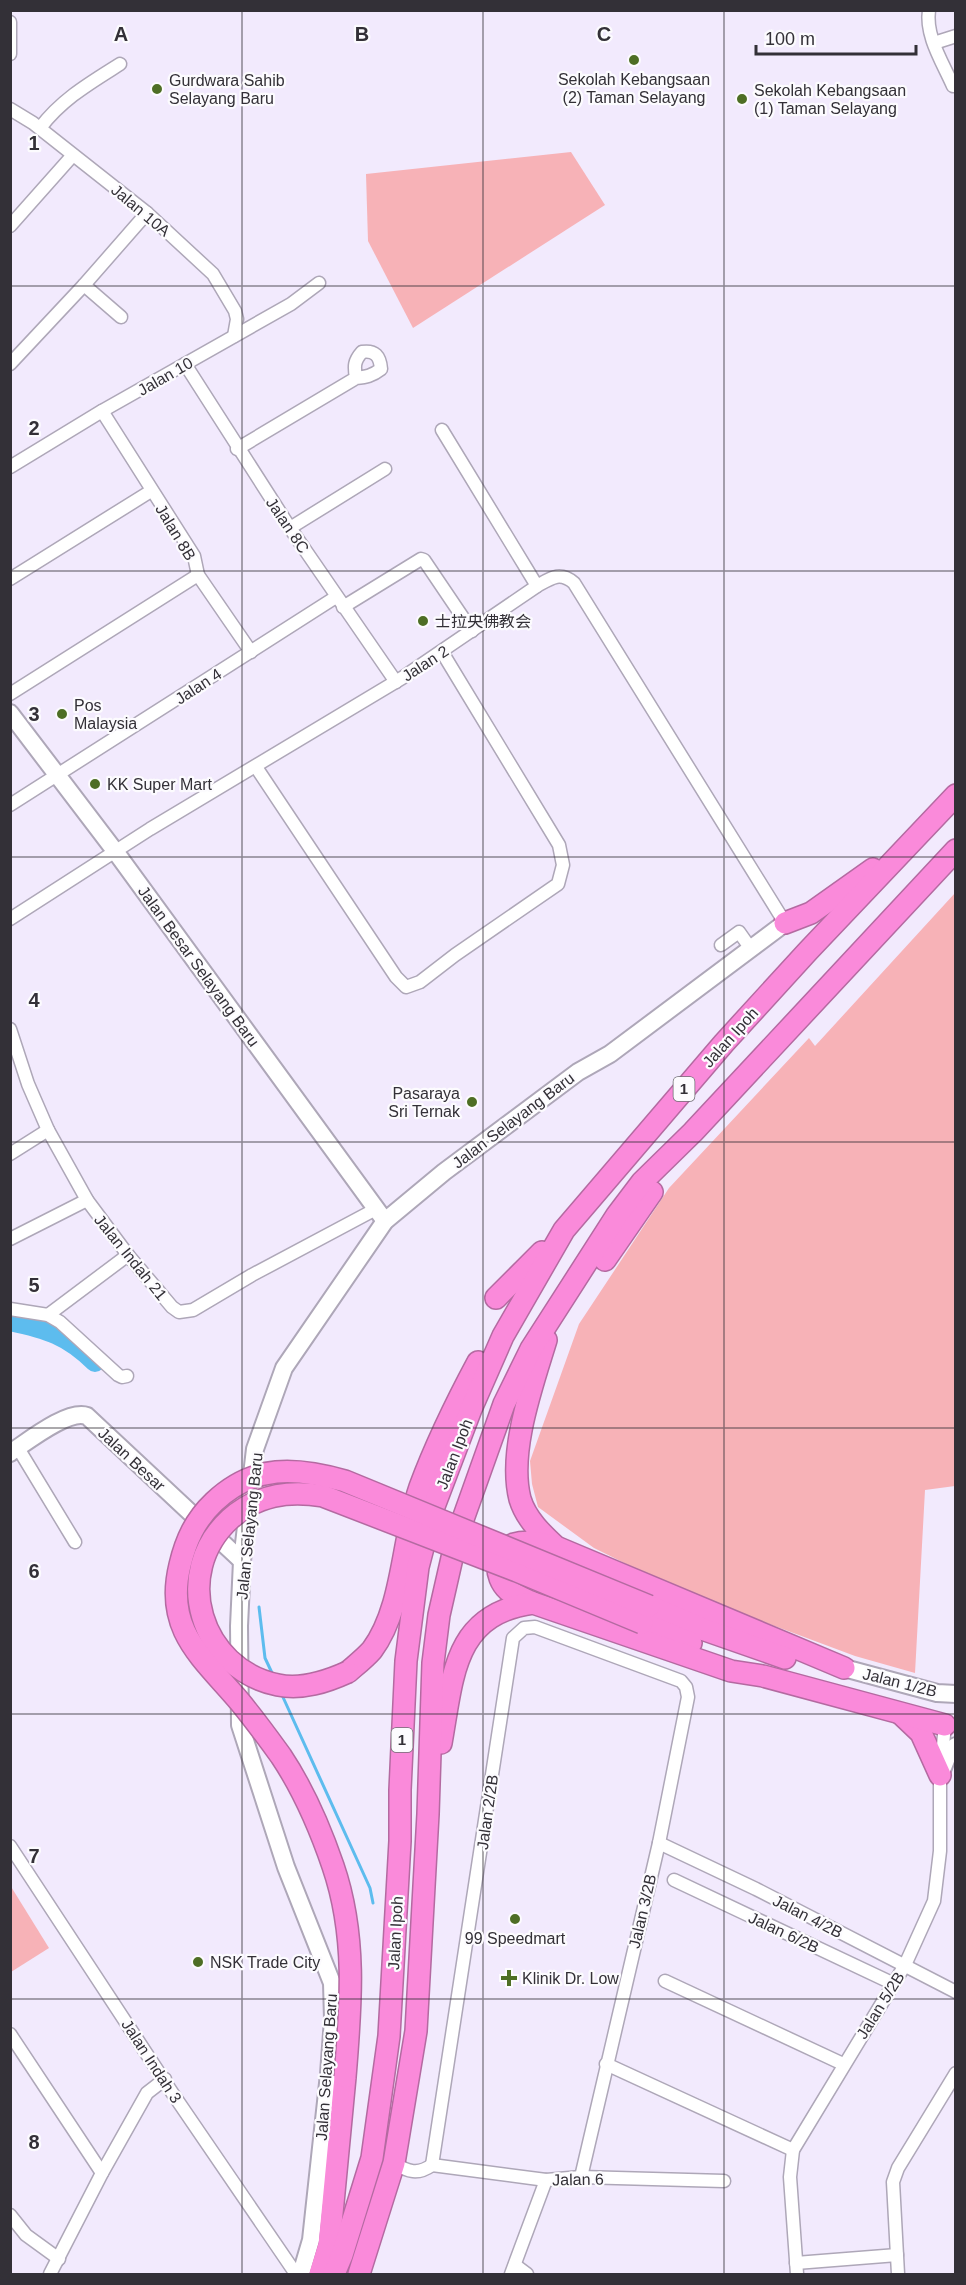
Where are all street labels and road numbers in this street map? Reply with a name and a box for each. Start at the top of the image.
street label: Jalan 10A [108,181,174,240]
street label: Jalan 10 [135,354,196,399]
street label: Jalan 8C [263,494,312,556]
street label: Jalan 8B [152,501,199,563]
street label: Jalan 2 [399,642,452,685]
street label: Jalan 4 [172,665,225,708]
street label: Jalan Besar Selayang Baru [135,883,262,1050]
street label: Jalan Ipoh [699,1004,761,1070]
street label: Jalan Selayang Baru [449,1069,577,1172]
road number: 1 [674,1077,694,1101]
street label: Jalan Indah 21 [91,1211,170,1304]
street label: Jalan Ipoh [433,1417,476,1492]
street label: Jalan Besar [95,1424,169,1495]
street label: Jalan Selayang Baru [233,1452,266,1600]
street label: Jalan 1/2B [861,1665,939,1700]
road number: 1 [392,1728,412,1752]
street label: Jalan 2/2B [474,1773,501,1851]
street label: Jalan 3/2B [626,1872,659,1950]
street label: Jalan 4/2B [770,1892,845,1941]
street label: Jalan Ipoh [385,1896,406,1970]
street label: Jalan 6/2B [746,1909,822,1956]
street label: Jalan 5/2B [853,1969,908,2042]
street label: Jalan Selayang Baru [313,1993,340,2141]
street label: Jalan Indah 3 [118,2016,185,2106]
street label: Jalan 6 [552,2171,604,2188]

